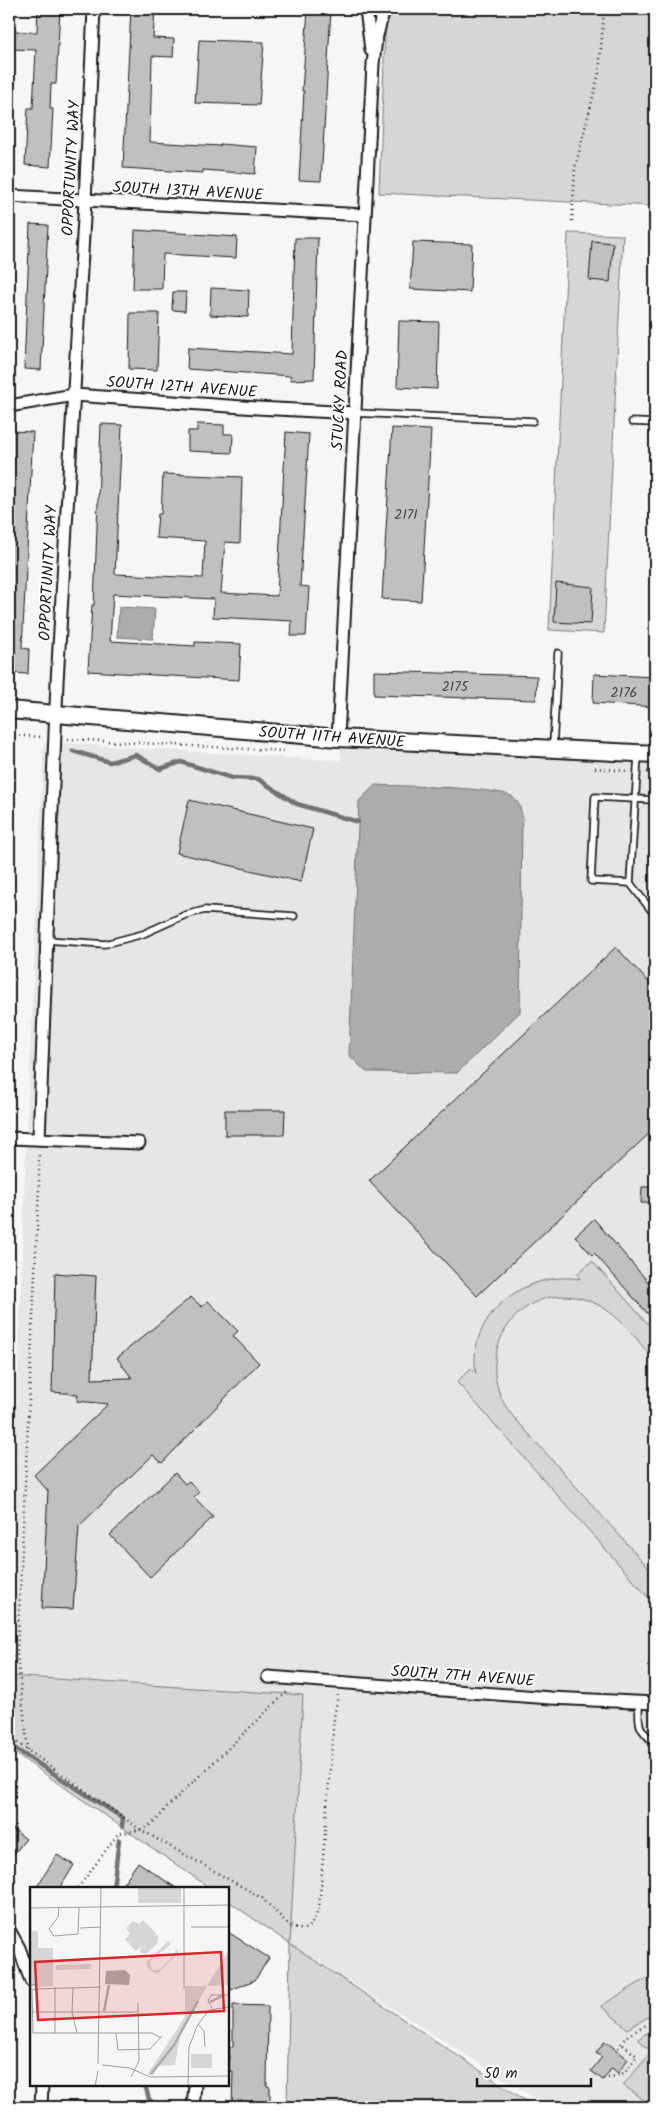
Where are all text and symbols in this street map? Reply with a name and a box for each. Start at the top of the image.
street label: OPPORTUNITY WAY [55,99,88,237]
street label: SOUTH 13TH AVENUE [112,175,264,208]
street label: STUCKY ROAD [325,349,356,451]
street label: SOUTH 12TH AVENUE [106,370,259,405]
street label: OPPORTUNITY WAY [32,504,65,642]
house number: 2171 [394,504,418,526]
house number: 2175 [442,676,470,698]
house number: 2176 [611,682,637,704]
street label: SOUTH 11TH AVENUE [258,720,407,755]
street label: SOUTH 7TH AVENUE [390,1659,536,1694]
inset map [30,1887,229,2086]
scale bar [477,2056,590,2088]
text: 50 m [484,2062,518,2086]

